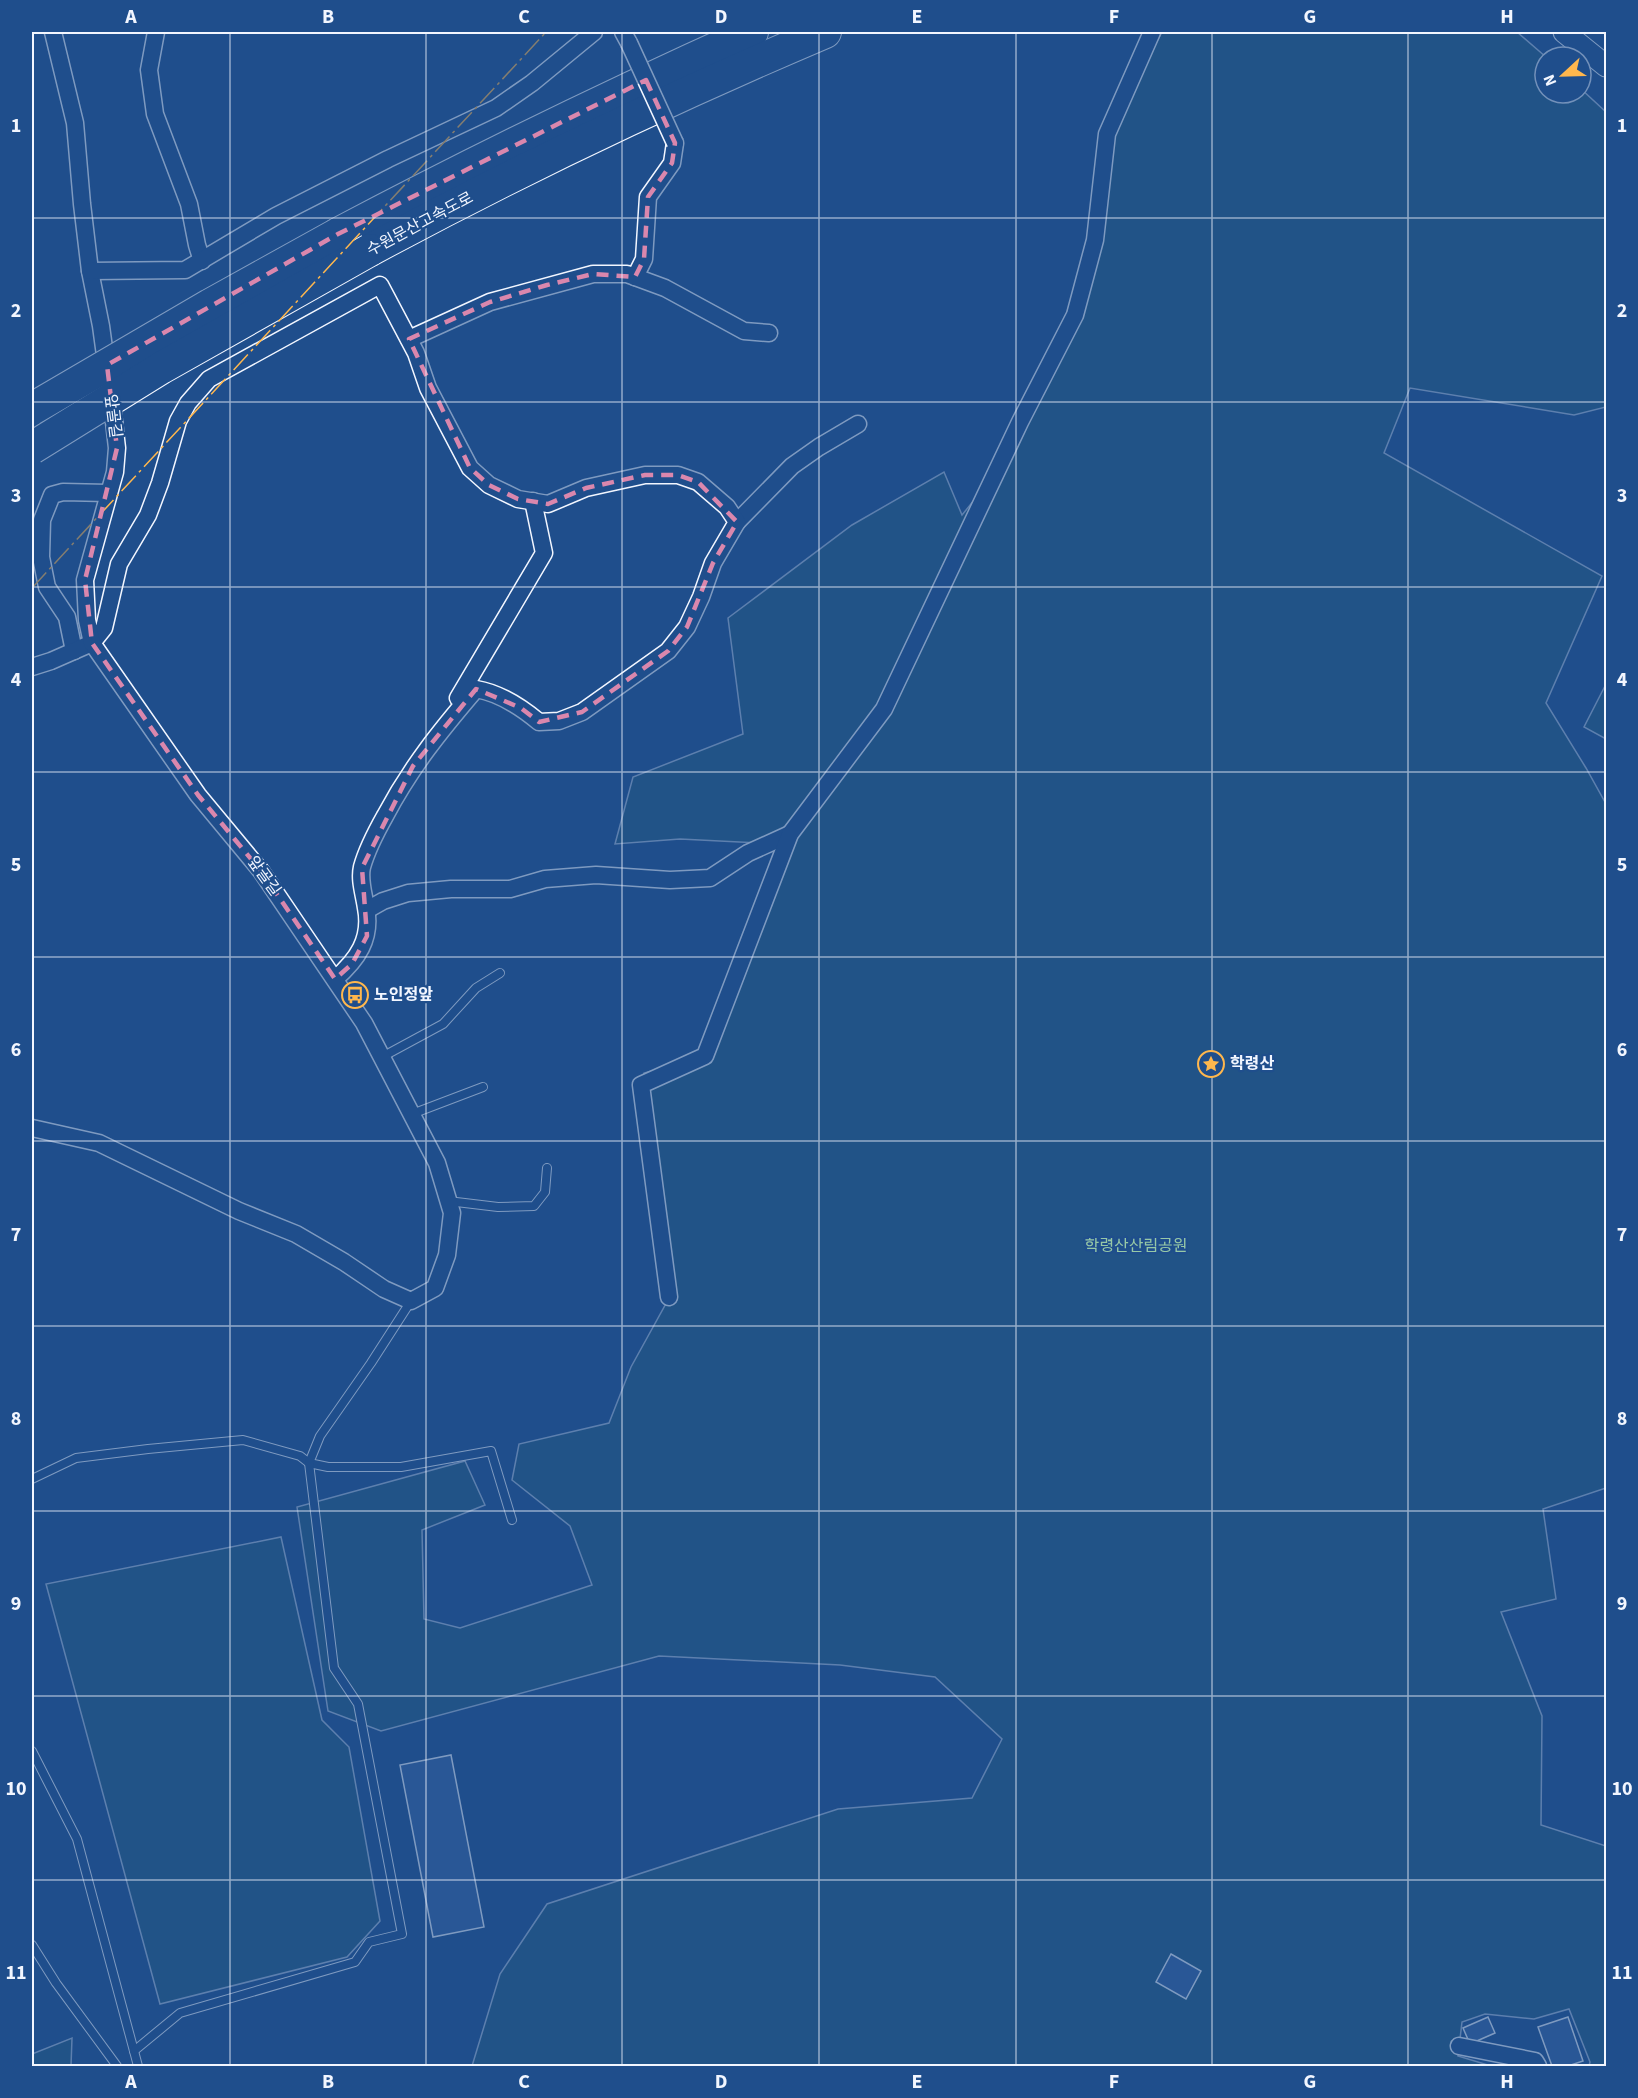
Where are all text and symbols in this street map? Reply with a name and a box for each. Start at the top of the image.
text: A [124,3,137,31]
text: B [322,3,334,31]
text: C [518,3,530,31]
text: D [715,3,727,31]
text: E [912,3,922,31]
text: F [1109,3,1119,31]
text: G [1304,3,1316,31]
text: H [1500,3,1514,31]
north arrow [1533,45,1593,105]
text: N [1538,71,1562,89]
text: 1 [11,112,21,140]
text: 1 [1617,112,1627,140]
street label: 수원문산고속도로 [363,187,477,261]
text: 2 [11,297,21,325]
text: 2 [1617,297,1627,325]
street label: 앞골길 [99,393,127,439]
text: 3 [11,482,21,510]
text: 3 [1617,482,1627,510]
text: 4 [11,666,22,694]
text: 4 [1617,666,1628,694]
text: 5 [11,851,21,879]
text: 5 [1617,851,1627,879]
street label: 앞골길 [242,852,286,900]
bus stop icon: 노인정앞 [340,980,370,1010]
place label: 노인정앞 [374,984,433,1006]
text: 6 [11,1036,21,1064]
text: 6 [1617,1036,1627,1064]
place icon: 학령산 [1196,1049,1226,1079]
place label: 학령산 [1230,1053,1274,1075]
text: 7 [11,1221,21,1249]
text: 7 [1617,1221,1627,1249]
park label: 학령산산림공원 [1084,1235,1188,1257]
text: 8 [11,1405,21,1433]
text: 8 [1617,1405,1627,1433]
text: 9 [11,1590,21,1618]
text: 9 [1617,1590,1627,1618]
text: 10 [5,1775,27,1803]
text: 10 [1611,1775,1633,1803]
text: 11 [5,1959,27,1987]
text: 11 [1611,1959,1633,1987]
text: A [124,2068,137,2096]
text: B [322,2068,334,2096]
text: C [518,2068,530,2096]
text: D [715,2068,727,2096]
text: E [912,2068,922,2096]
text: F [1109,2068,1119,2096]
text: G [1304,2068,1316,2096]
text: H [1500,2068,1514,2096]

